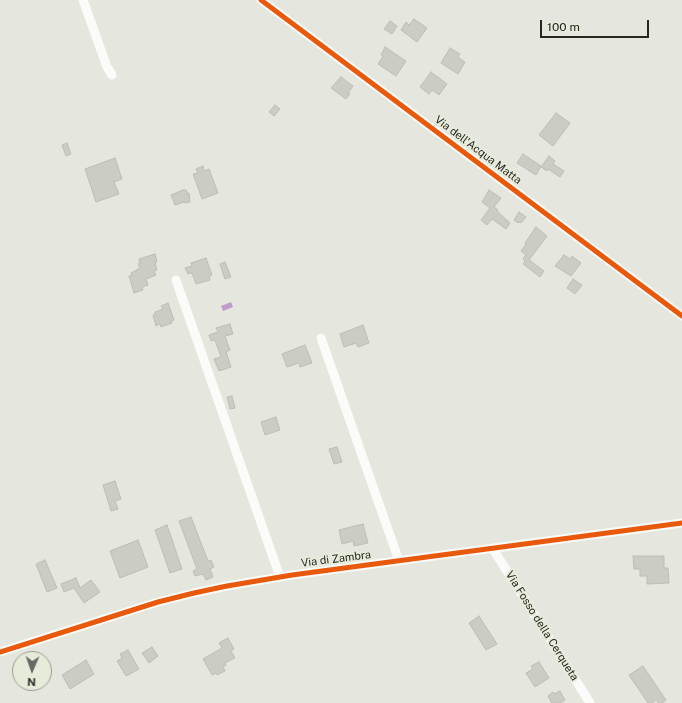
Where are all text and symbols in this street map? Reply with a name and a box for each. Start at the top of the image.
scale bar [542,12,651,38]
text: 100 m [547,20,580,34]
street label: Via dell'Acqua Matta [432,113,524,187]
street label: Via di Zambra [300,548,372,570]
street label: Via Fosso della Cerqueta [503,569,581,683]
north arrow [12,651,52,691]
text: N [27,676,36,688]

